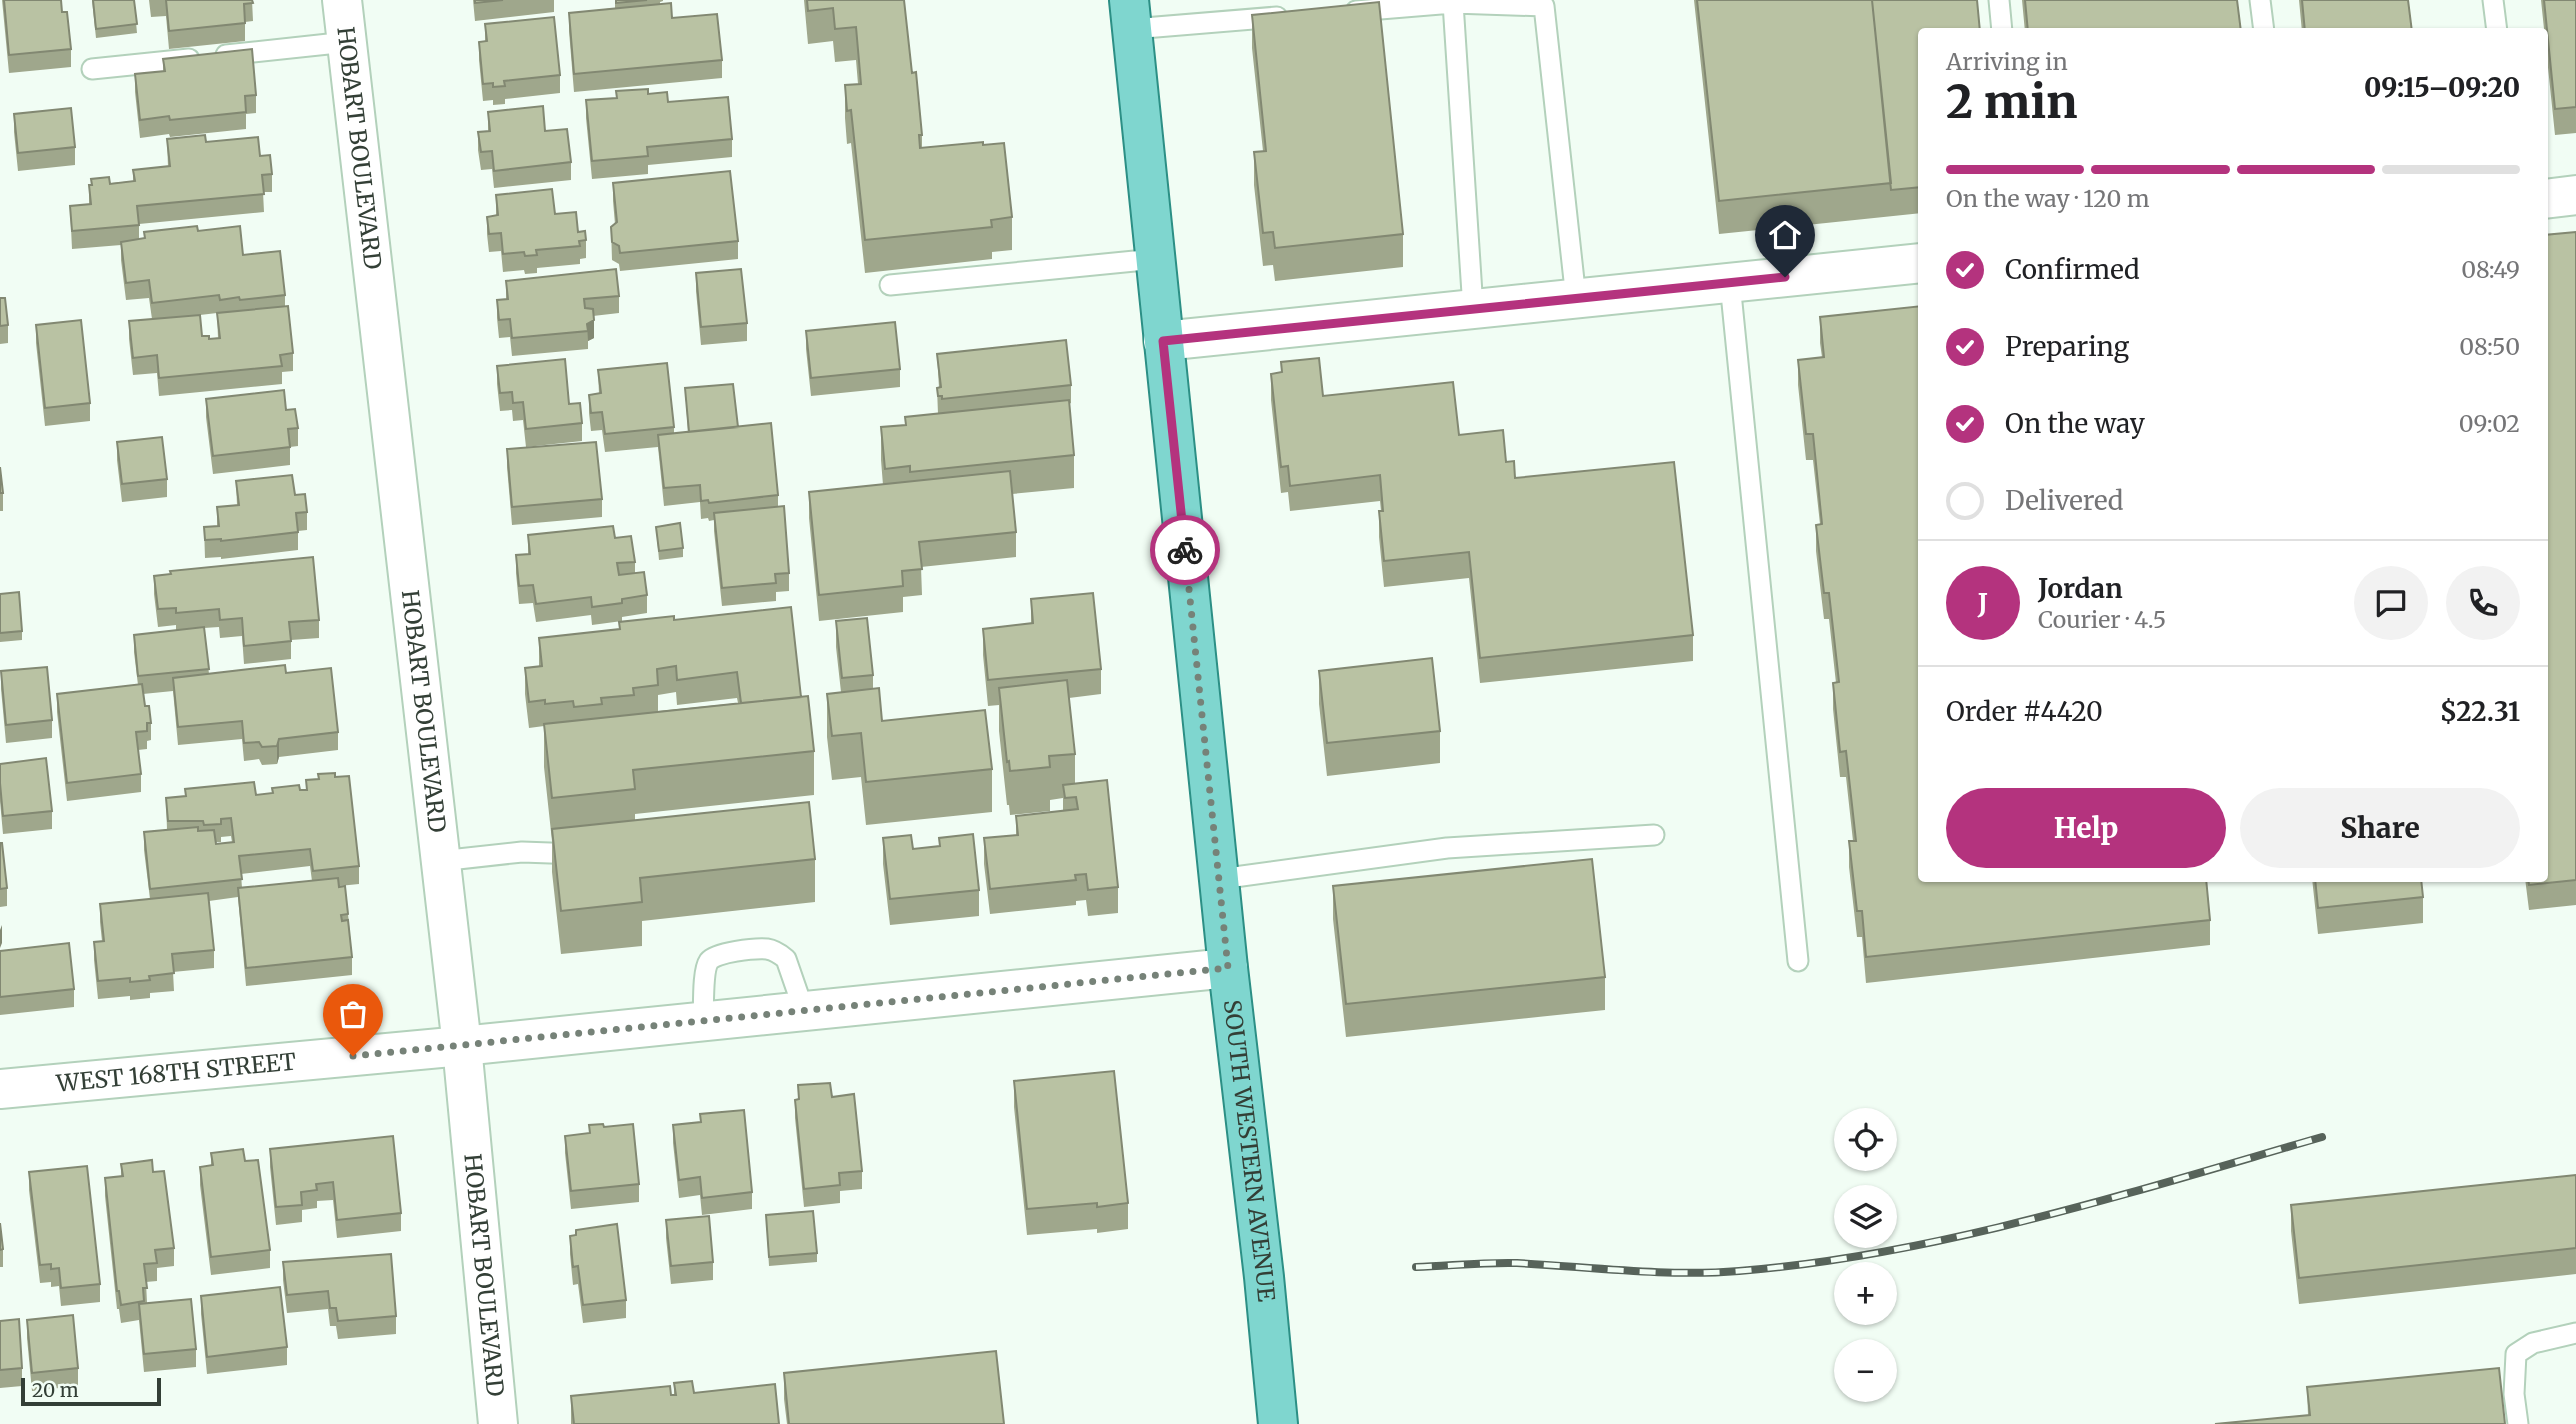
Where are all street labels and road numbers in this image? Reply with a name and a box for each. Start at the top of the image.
street label: HOBART BOULEVARD [331,25,388,271]
street label: HOBART BOULEVARD [396,588,452,834]
street label: SOUTH WESTERN AVENUE [1218,998,1281,1303]
street label: WEST 168TH STREET [54,1047,297,1098]
street label: HOBART BOULEVARD [458,1152,510,1398]

